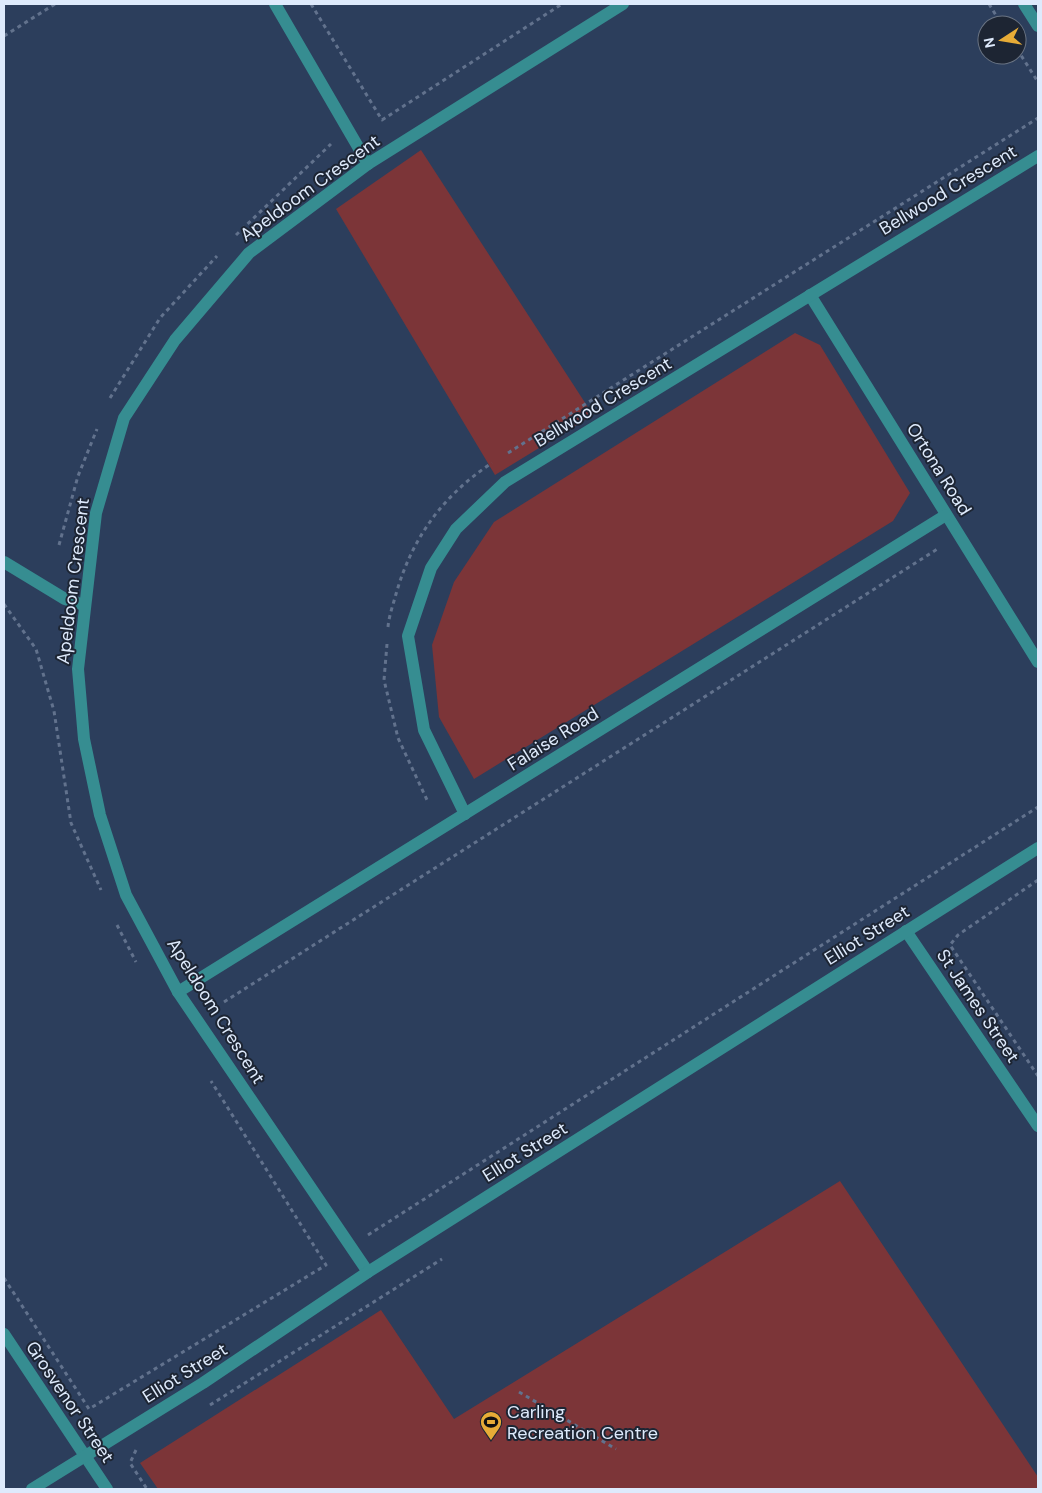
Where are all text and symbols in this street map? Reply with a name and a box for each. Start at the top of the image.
north arrow [977,15,1027,65]
text: N [979,36,999,50]
street label: Apeldoom Crescent [235,129,385,247]
street label: Bellwood Crescent [875,139,1021,241]
street label: Bellwood Crescent [530,351,676,453]
street label: Ortona Road [901,418,977,520]
street label: Apeldoom Crescent [51,497,95,665]
street label: Falaise Road [503,702,603,776]
street label: Elliot Street [820,899,914,971]
street label: Apeldoom Crescent [161,934,271,1088]
street label: St James Street [931,944,1025,1068]
street label: Elliot Street [478,1116,572,1188]
street label: Grosvenor Street [20,1336,120,1468]
street label: Elliot Street [138,1337,232,1409]
place label: Carling Recreation Centre [507,1400,658,1445]
sports icon: Carling Recreation Centre [479,1410,503,1441]

